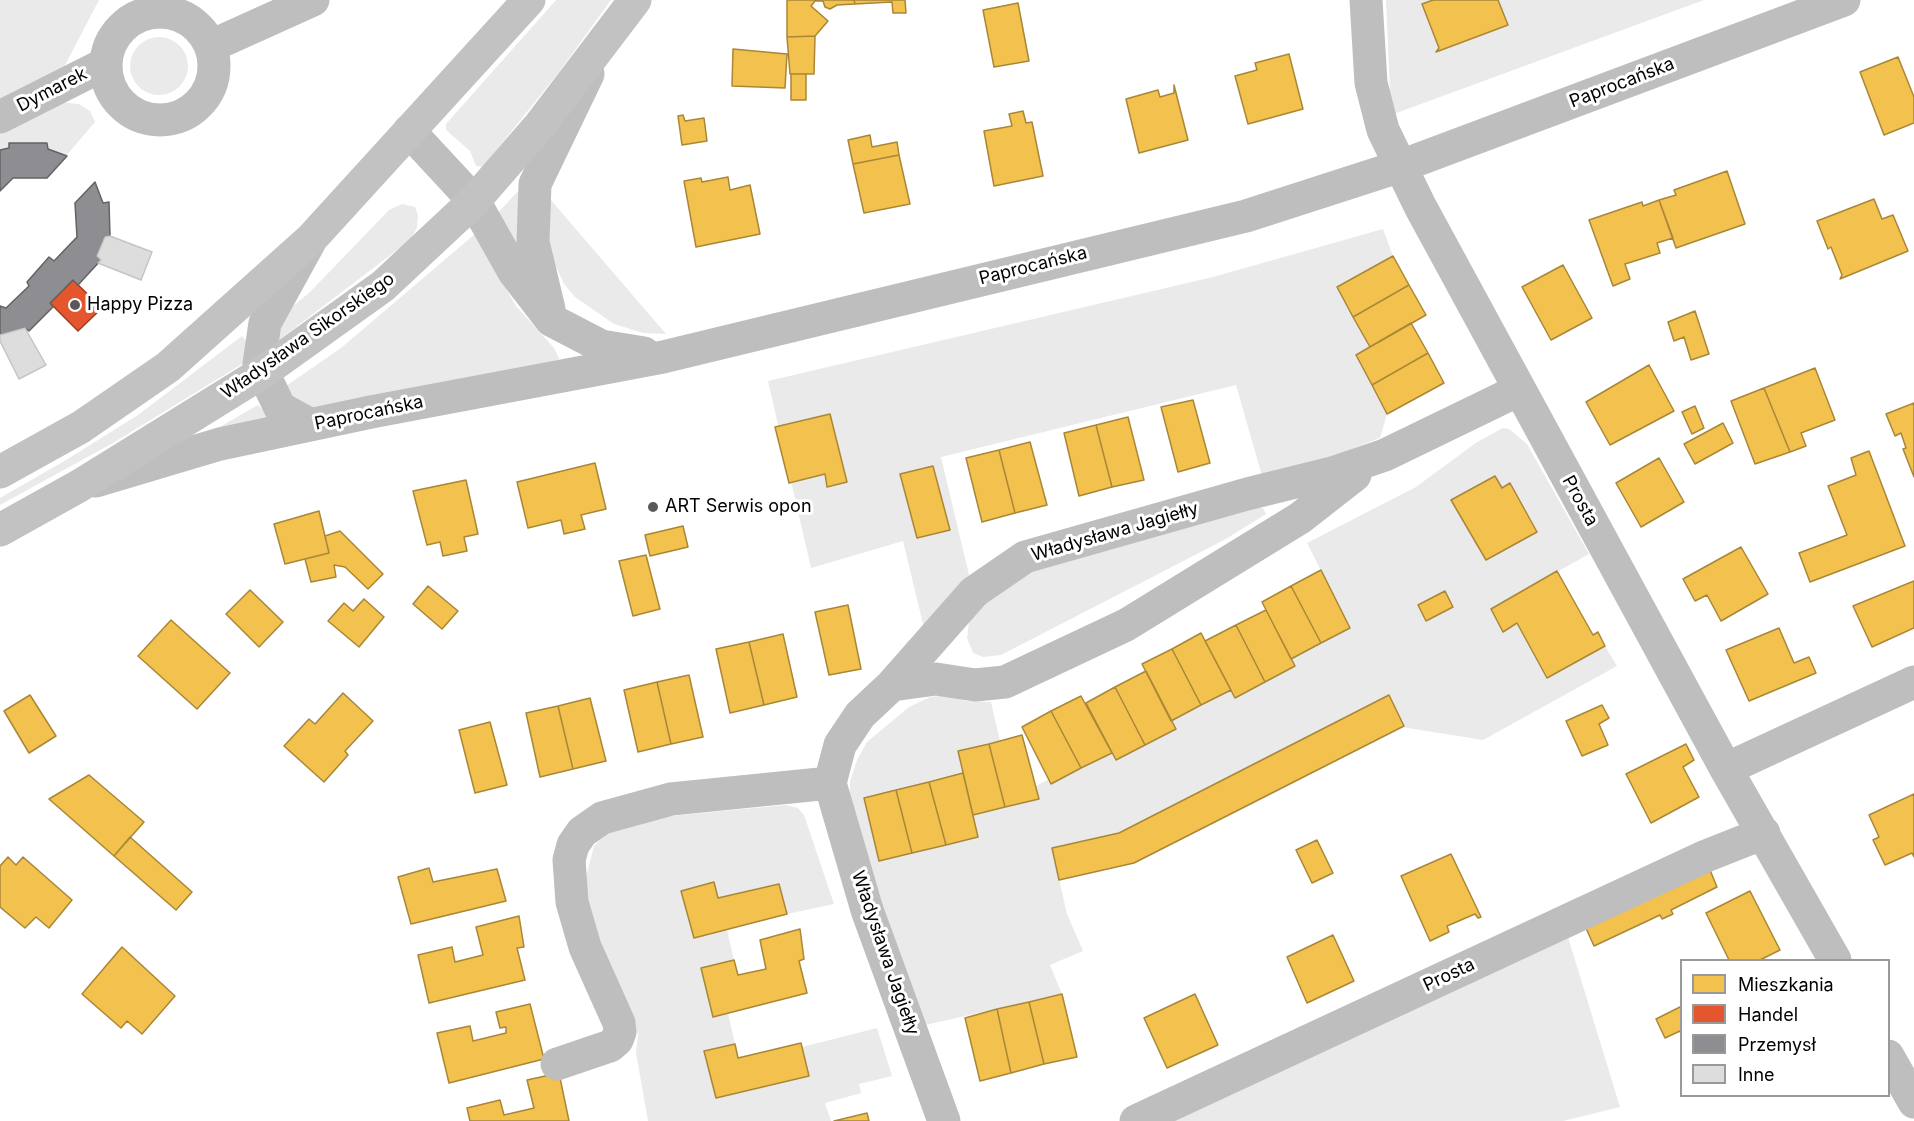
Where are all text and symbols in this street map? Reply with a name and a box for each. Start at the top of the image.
street label: Paprocańska [1567,53,1677,113]
street label: Dymarek [13,63,91,117]
street label: Paprocańska [977,242,1089,290]
street label: Władysława Sikorskiego [217,268,399,404]
place label: Happy Pizza [87,294,193,316]
marker: Happy Pizza [68,298,82,312]
street label: Paprocańska [313,391,425,435]
street label: Prosta [1557,472,1603,530]
place label: ART Serwis opon [665,496,812,518]
street label: Władysława Jagiełły [1029,498,1201,566]
marker: ART Serwis opon [646,500,660,514]
street label: Władysława Jagiełły [847,868,923,1038]
street label: Prosta [1420,954,1478,996]
legend [1680,959,1890,1097]
text: Mieszkania [1738,974,1834,995]
text: Handel [1738,1004,1798,1025]
text: Przemysł [1738,1034,1816,1055]
text: Inne [1738,1064,1775,1085]

